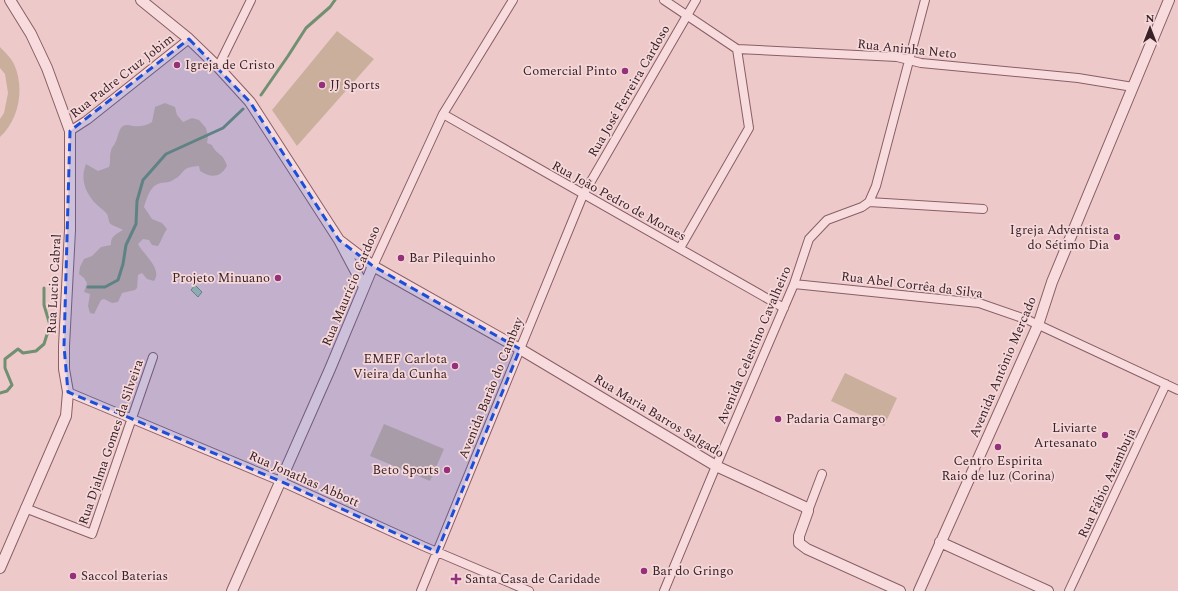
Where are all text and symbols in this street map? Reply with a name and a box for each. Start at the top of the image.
north arrow [1130,8,1170,48]
text: N [1146,10,1155,27]
street label: Rua José Ferreira Cardoso [583,21,675,161]
street label: Rua Padre Cruz Jobim [66,29,178,123]
street label: Rua Aninha Neto [856,34,958,64]
place label: Igreja de Cristo [185,55,275,75]
marker: Igreja de Cristo [172,60,182,70]
place label: Comercial Pinto [523,61,617,81]
marker: Comercial Pinto [620,66,630,76]
place label: JJ Sports [330,75,380,95]
marker: JJ Sports [317,80,327,90]
street label: Rua João Pedro de Moraes [548,156,690,246]
place label: Igreja Adventista do Sétimo Dia [1010,220,1110,255]
street label: Rua Maurício Cardoso [317,223,385,349]
marker: Igreja Adventista do Sétimo Dia [1112,232,1122,242]
street label: Rua Lucio Cabral [41,233,67,334]
place label: Bar Pilequinho [409,248,496,268]
marker: Bar Pilequinho [396,253,406,263]
street label: Avenida Celestino Cavalheiro [712,263,796,427]
street label: Rua Abel Corrêa da Silva [840,266,985,304]
place label: Projeto Minuano [172,268,270,288]
marker: Projeto Minuano [273,273,283,283]
street label: Avenida Antônio Mercado [964,293,1042,441]
street label: Avenida Barão do Cambay [453,313,529,462]
place label: EMEF Carlota Vieira da Cunha [353,349,448,384]
street label: Rua Djalma Gomes da Silveira [73,356,149,527]
marker: EMEF Carlota Vieira da Cunha [450,361,460,371]
street label: Rua Maria Barros Salgado [590,369,728,463]
place label: Padaria Camargo [786,409,885,429]
marker: Padaria Camargo [773,414,783,424]
place label: Liviarte Artesanato [1034,418,1097,453]
street label: Rua Fábio Azambuja [1073,424,1142,541]
marker: Liviarte Artesanato [1100,430,1110,440]
marker: Centro Espirita Raio de luz (Corina) [993,442,1003,452]
street label: Rua Jonathas Abbott [246,446,363,512]
place label: Centro Espirita Raio de luz (Corina) [942,451,1054,486]
place label: Beto Sports [372,460,439,480]
marker: Beto Sports [442,465,452,475]
place label: Bar do Gringo [652,561,734,581]
place label: Saccol Baterias [81,566,168,586]
marker: Bar do Gringo [639,566,649,576]
place label: Santa Casa de Caridade [465,569,600,589]
marker: Saccol Baterias [68,571,78,581]
marker: Santa Casa de Caridade [450,573,462,585]

